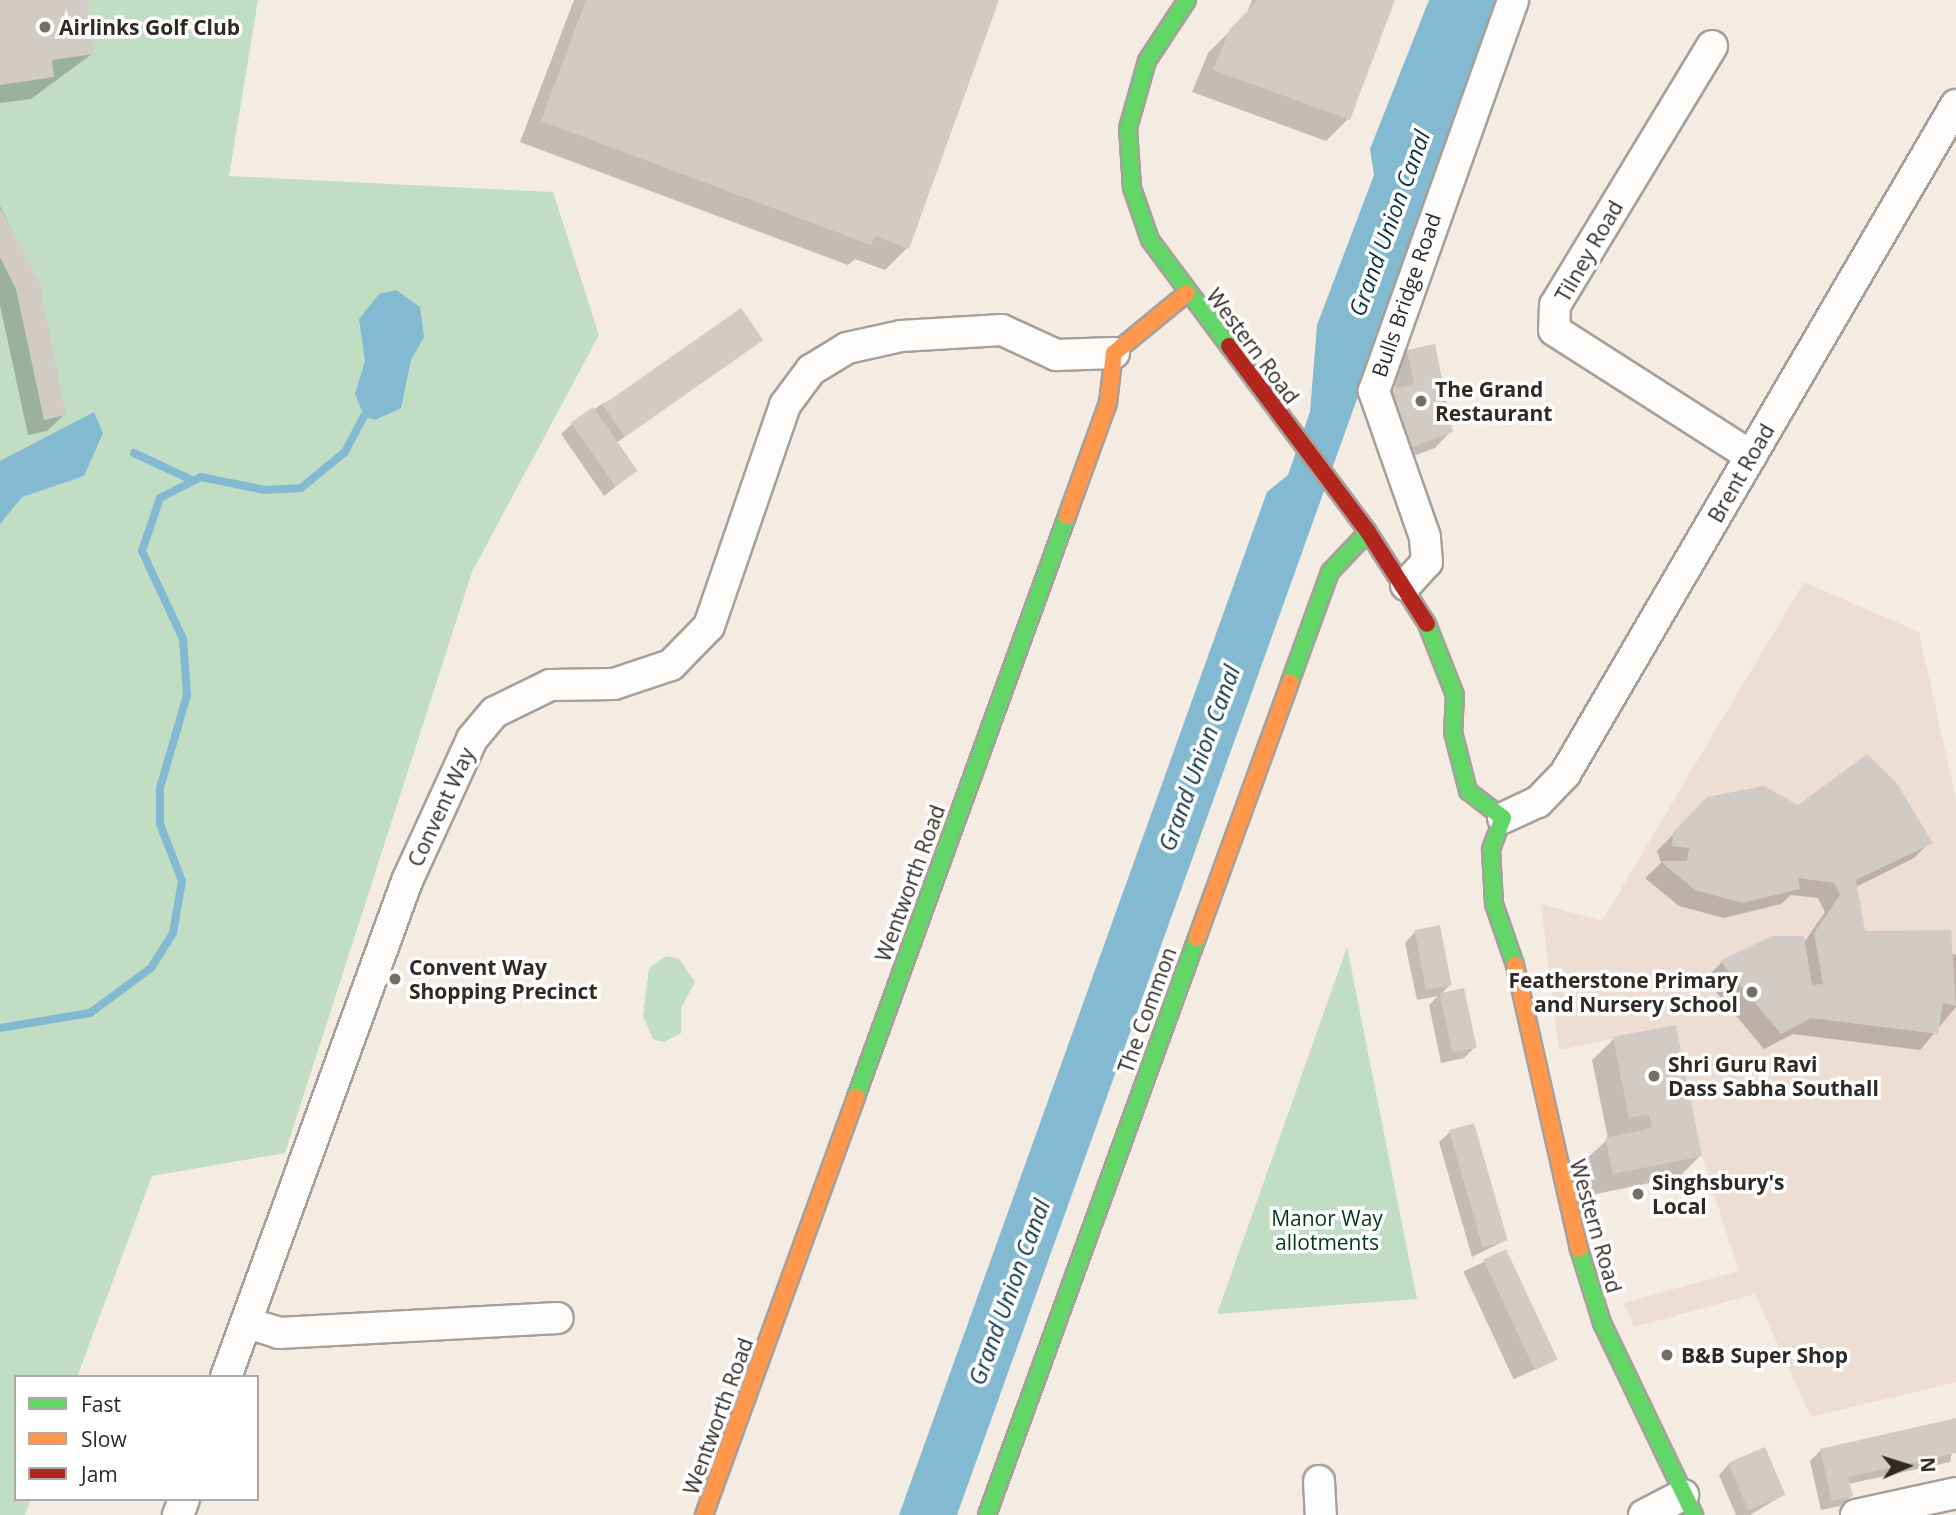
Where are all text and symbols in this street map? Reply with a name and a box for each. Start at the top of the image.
place label: Airlinks Golf Club [59,14,240,40]
marker: Airlinks Golf Club [37,19,53,35]
water label: Grand Union Canal [1343,126,1435,320]
street label: Tilney Road [1550,196,1628,306]
street label: Bulls Bridge Road [1366,210,1446,380]
street label: Western Road [1202,284,1304,408]
place label: The Grand Restaurant [1435,376,1552,426]
marker: The Grand Restaurant [1413,393,1429,409]
street label: Brent Road [1703,419,1779,527]
water label: Grand Union Canal [1153,661,1245,855]
street label: Convent Way [402,743,480,871]
street label: Wentworth Road [870,801,950,965]
street label: The Common [1113,944,1181,1076]
place label: Convent Way Shopping Precinct [409,954,598,1004]
place label: Featherstone Primary and Nursery School [1508,967,1738,1017]
marker: Convent Way Shopping Precinct [387,971,403,987]
marker: Featherstone Primary and Nursery School [1744,984,1760,1000]
place label: Shri Guru Ravi Dass Sabha Southall [1668,1051,1879,1101]
marker: Shri Guru Ravi Dass Sabha Southall [1646,1068,1662,1084]
street label: Western Road [1565,1156,1627,1296]
place label: Singhsbury's Local [1652,1169,1784,1219]
marker: Singhsbury's Local [1630,1186,1646,1202]
water label: Grand Union Canal [963,1195,1055,1389]
park label: Manor Way allotments [1271,1205,1383,1255]
street label: Wentworth Road [678,1334,758,1498]
place label: B&B Super Shop [1681,1342,1848,1368]
marker: B&B Super Shop [1659,1347,1675,1363]
legend [14,1375,259,1501]
text: Fast [81,1390,121,1418]
text: Slow [81,1425,127,1453]
north arrow [1872,1431,1942,1501]
text: N [1915,1456,1941,1473]
text: Jam [81,1460,118,1488]

